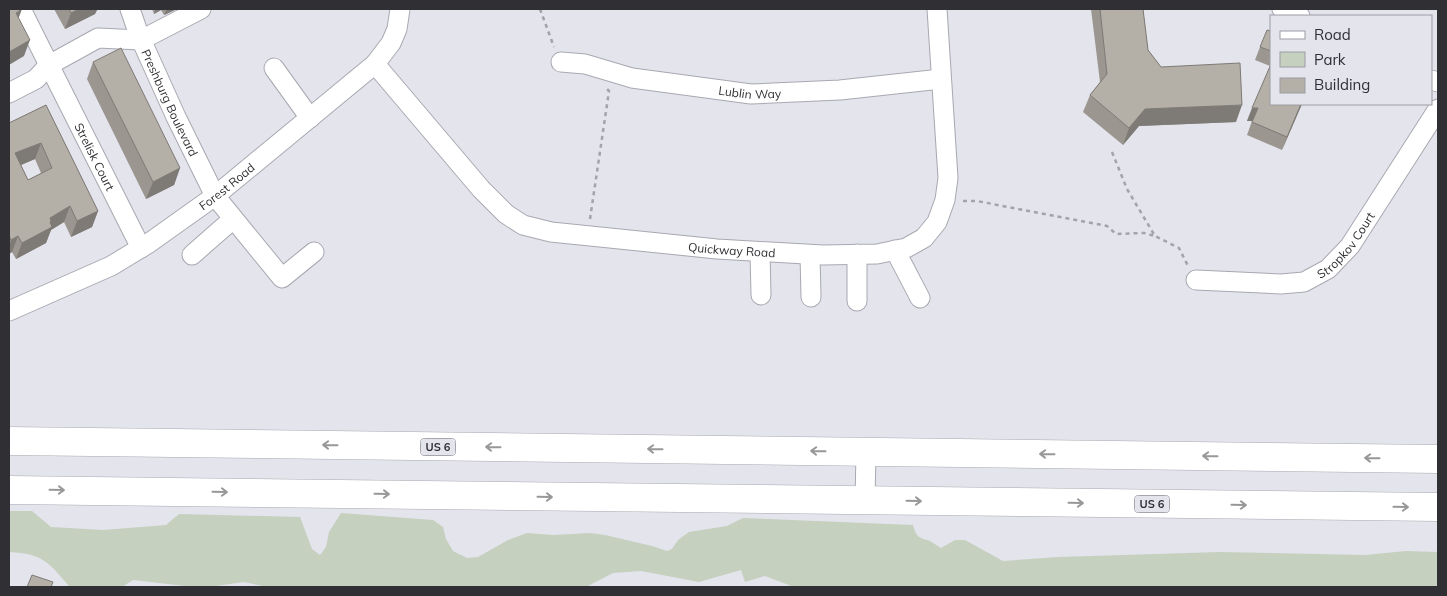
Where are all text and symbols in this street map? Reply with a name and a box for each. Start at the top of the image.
legend [1270,15,1432,105]
text: Road [1314,25,1351,44]
street label: Preshburg Boulevard [139,47,202,159]
text: Park [1314,50,1346,69]
text: Building [1314,75,1370,94]
street label: Lublin Way [718,82,782,102]
street label: Strelisk Court [72,120,118,193]
street label: Forest Road [196,159,257,213]
street label: Stropkov Court [1314,209,1377,281]
street label: Quickway Road [687,239,776,260]
road number: US 6 [420,438,456,456]
one-way arrow [322,440,338,450]
one-way arrow [485,442,501,452]
one-way arrow [647,444,664,454]
one-way arrow [810,446,826,456]
one-way arrow [1039,449,1056,459]
one-way arrow [1202,451,1218,461]
one-way arrow [1364,453,1380,463]
one-way arrow [49,485,65,495]
one-way arrow [212,487,228,497]
one-way arrow [374,490,390,499]
one-way arrow [537,492,553,501]
one-way arrow [905,496,921,506]
road number: US 6 [1134,496,1170,512]
one-way arrow [1068,498,1084,508]
one-way arrow [1230,500,1246,510]
one-way arrow [1392,502,1409,512]

